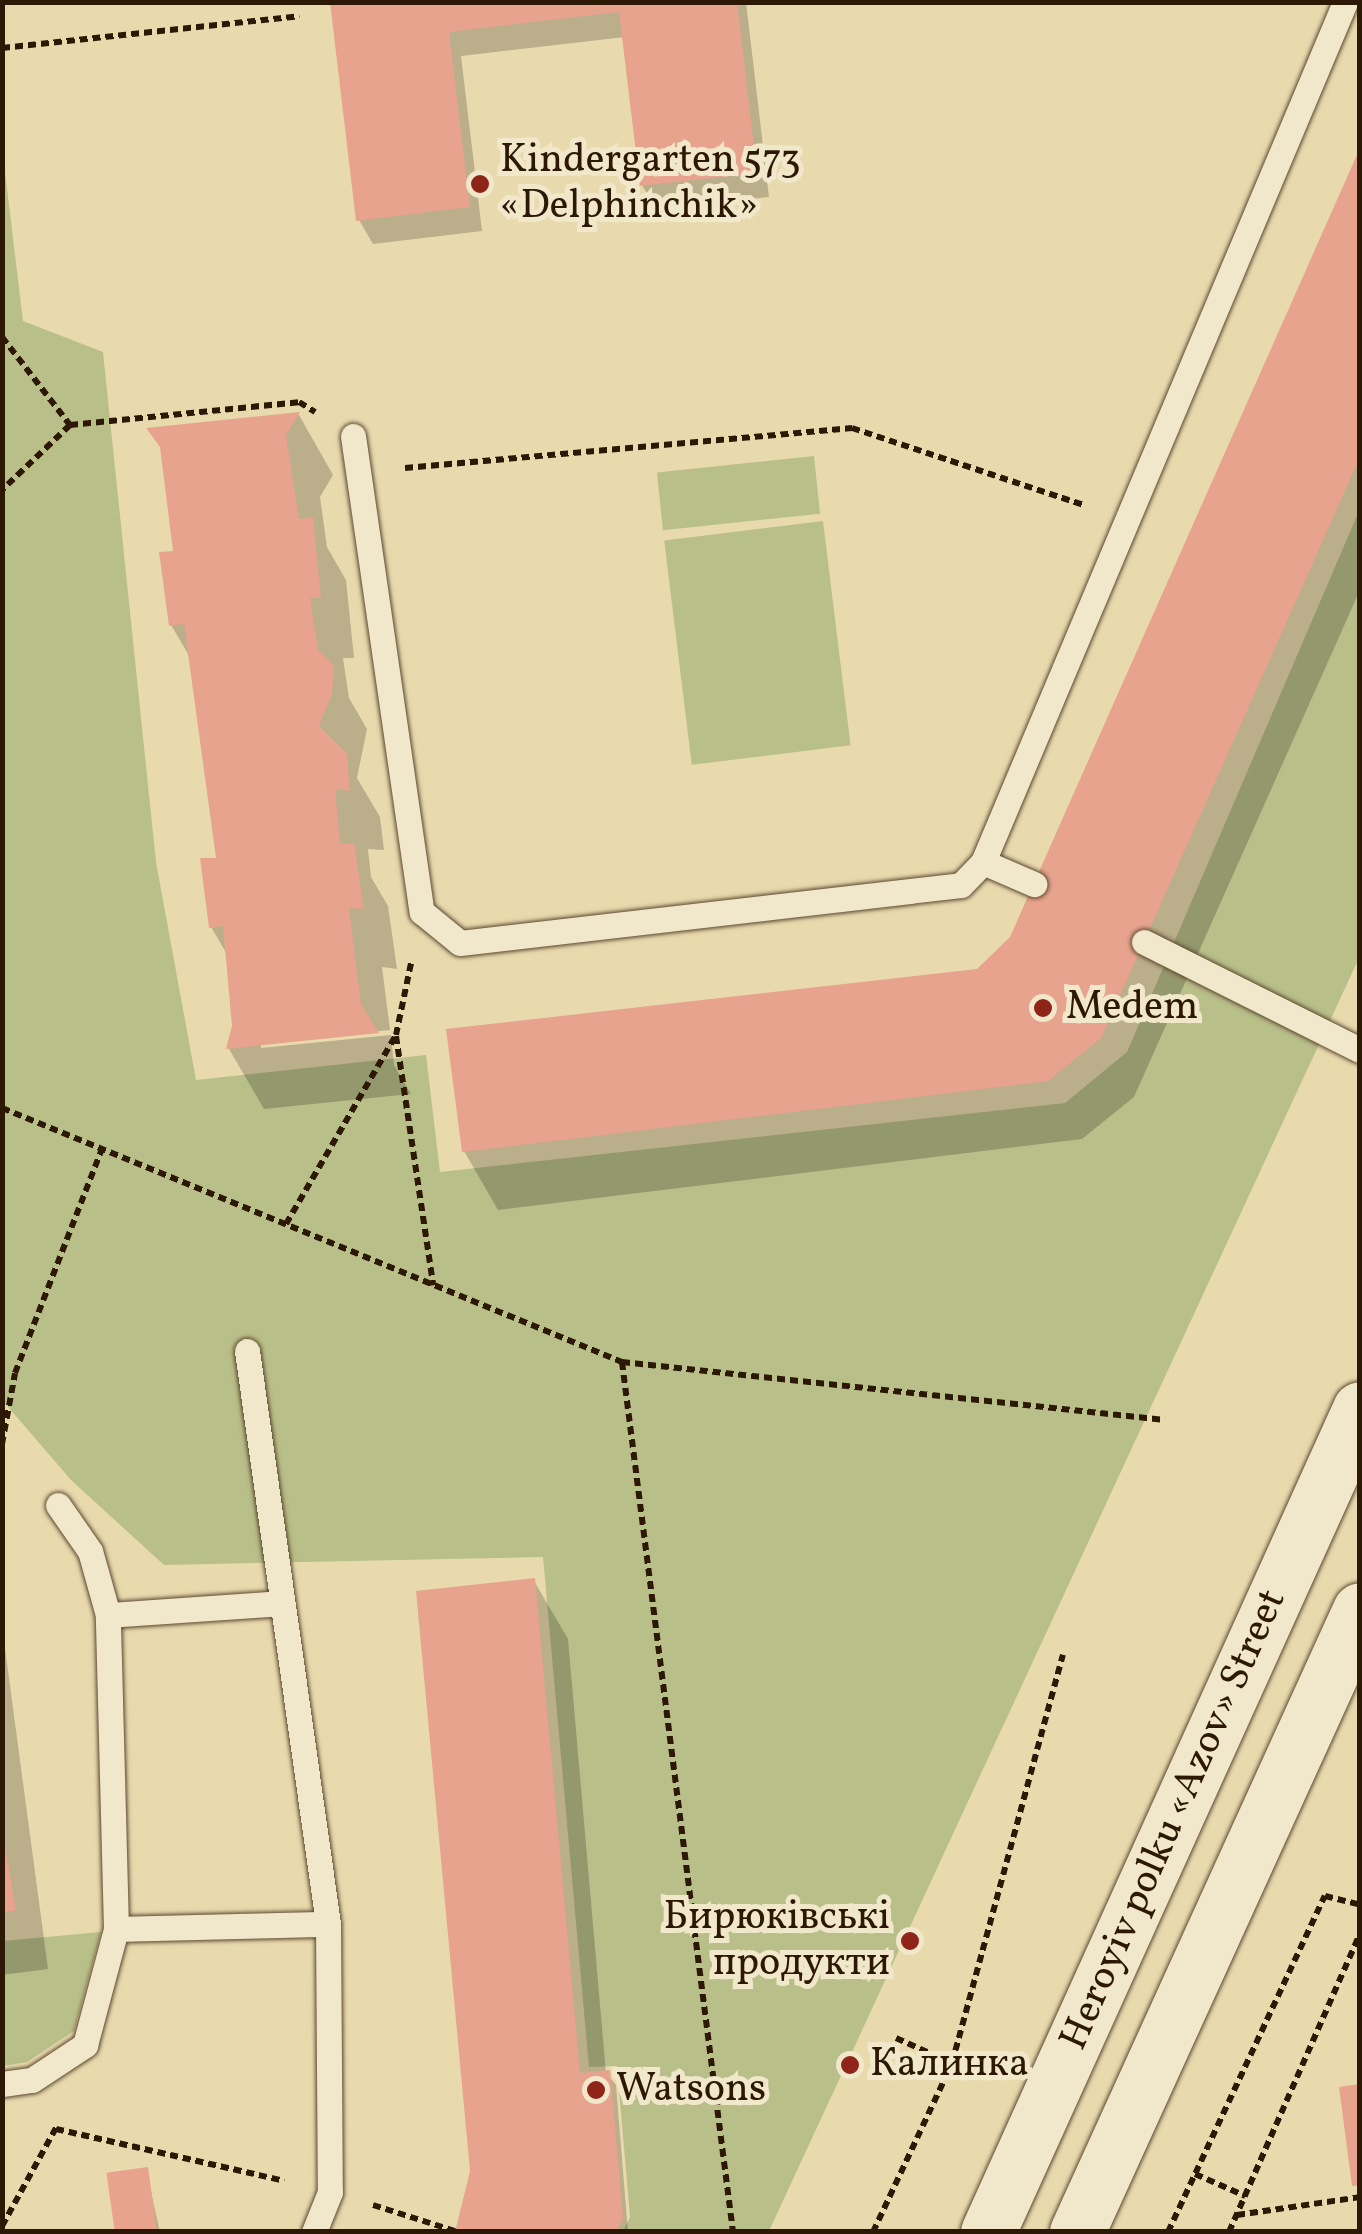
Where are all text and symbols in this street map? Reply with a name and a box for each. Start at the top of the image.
place label: Kindergarten 573 «Delphinchik» [500,137,801,231]
marker: Kindergarten 573 «Delphinchik» [469,173,491,195]
place label: Medem [1066,984,1198,1032]
marker: Medem [1030,995,1056,1021]
street label: Heroyiv polku «Azov» Street [1050,1581,1298,2059]
place label: Бирюківські продукти [664,1894,890,1988]
marker: Бирюківські продукти [899,1930,921,1952]
place label: Калинка [870,2041,1029,2089]
marker: Калинка [839,2054,861,2076]
place label: Watsons [616,2066,766,2114]
marker: Watsons [585,2079,607,2101]

